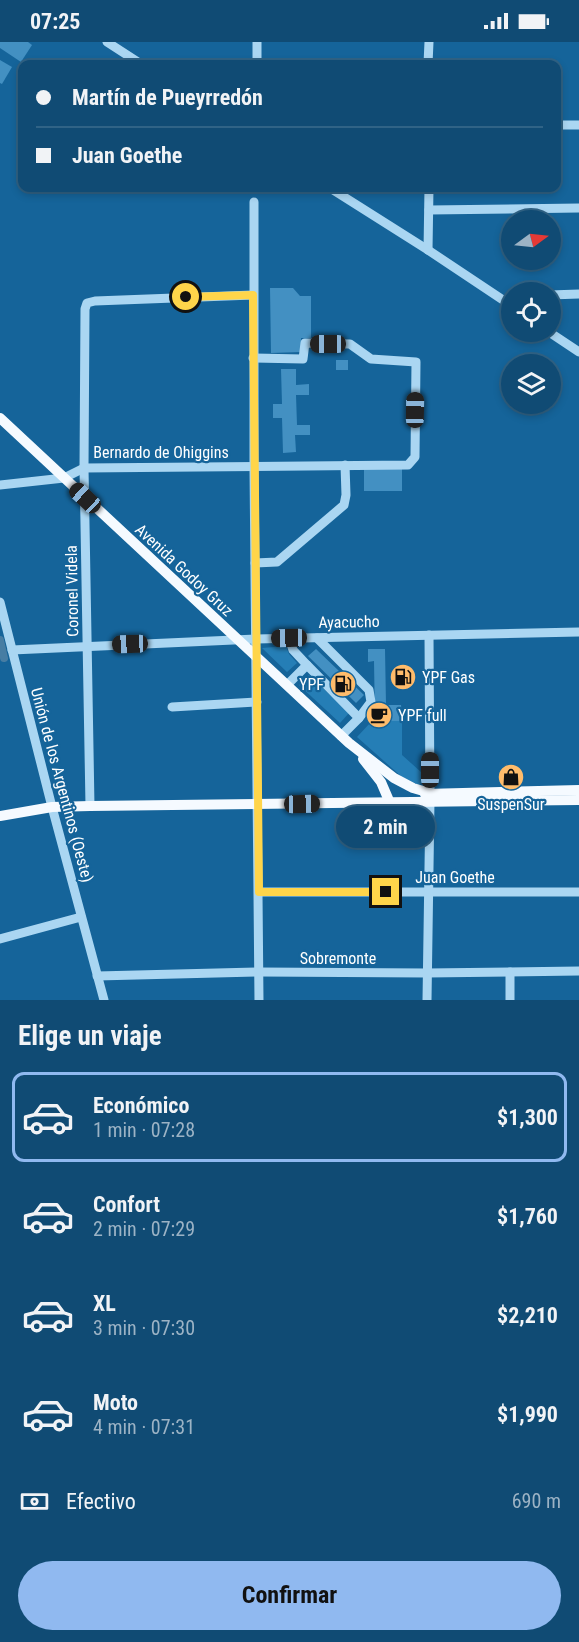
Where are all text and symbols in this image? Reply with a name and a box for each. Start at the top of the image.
text: 07:25 [30,9,81,34]
text: Martín de Pueyrredón [72,85,263,110]
text: Juan Goethe [72,143,182,168]
north arrow [501,210,561,270]
map controls [501,210,561,414]
button: locate [501,282,561,342]
route start [172,283,199,310]
car [310,335,346,353]
button: layers [501,354,561,414]
car [406,392,424,428]
street label: Bernardo de Ohiggins [93,443,229,462]
car [66,479,104,517]
street label: Avenida Godoy Gruz [131,520,237,620]
street label: Coronel Videla [62,545,82,637]
street label: Ayacucho [318,612,380,632]
car [271,629,307,647]
car [112,634,148,654]
fuel station icon: YPF Gas [388,662,418,692]
place label: YPF Gas [422,668,475,687]
fuel station icon: YPF [328,669,358,699]
place label: YPF [299,675,324,694]
street label: Unión de los Argentinos (Oeste) [27,686,97,884]
cafe icon: YPF full [364,700,394,730]
place label: YPF full [398,706,447,725]
car [421,752,439,788]
shop icon: SuspenSur [496,762,526,792]
car [284,795,320,813]
place label: SuspenSur [477,795,545,814]
callout: 2 min [336,805,436,847]
text: 2 min [363,815,408,839]
street label: Juan Goethe [415,868,495,887]
route end [372,878,399,905]
street label: Sobremonte [300,949,376,968]
text: Elige un viaje [18,1020,162,1052]
icon: car [21,1090,75,1144]
text: Económico [93,1093,189,1118]
text: $1,300 [497,1105,558,1130]
text: 1 min · 07:28 [93,1118,195,1142]
icon: car [21,1189,75,1243]
text: Confort [93,1192,160,1217]
text: $1,760 [497,1204,558,1229]
text: 2 min · 07:29 [93,1217,195,1241]
icon: car [21,1288,75,1342]
text: XL [93,1291,116,1316]
text: $2,210 [497,1303,558,1328]
text: 3 min · 07:30 [93,1316,195,1340]
icon: car [21,1387,75,1441]
text: Moto [93,1390,138,1415]
text: $1,990 [497,1402,558,1427]
text: 4 min · 07:31 [93,1415,195,1439]
icon: cash [18,1485,51,1518]
text: Efectivo [66,1489,136,1514]
text: 690 m [512,1489,561,1513]
button: Confirmar [18,1561,561,1630]

